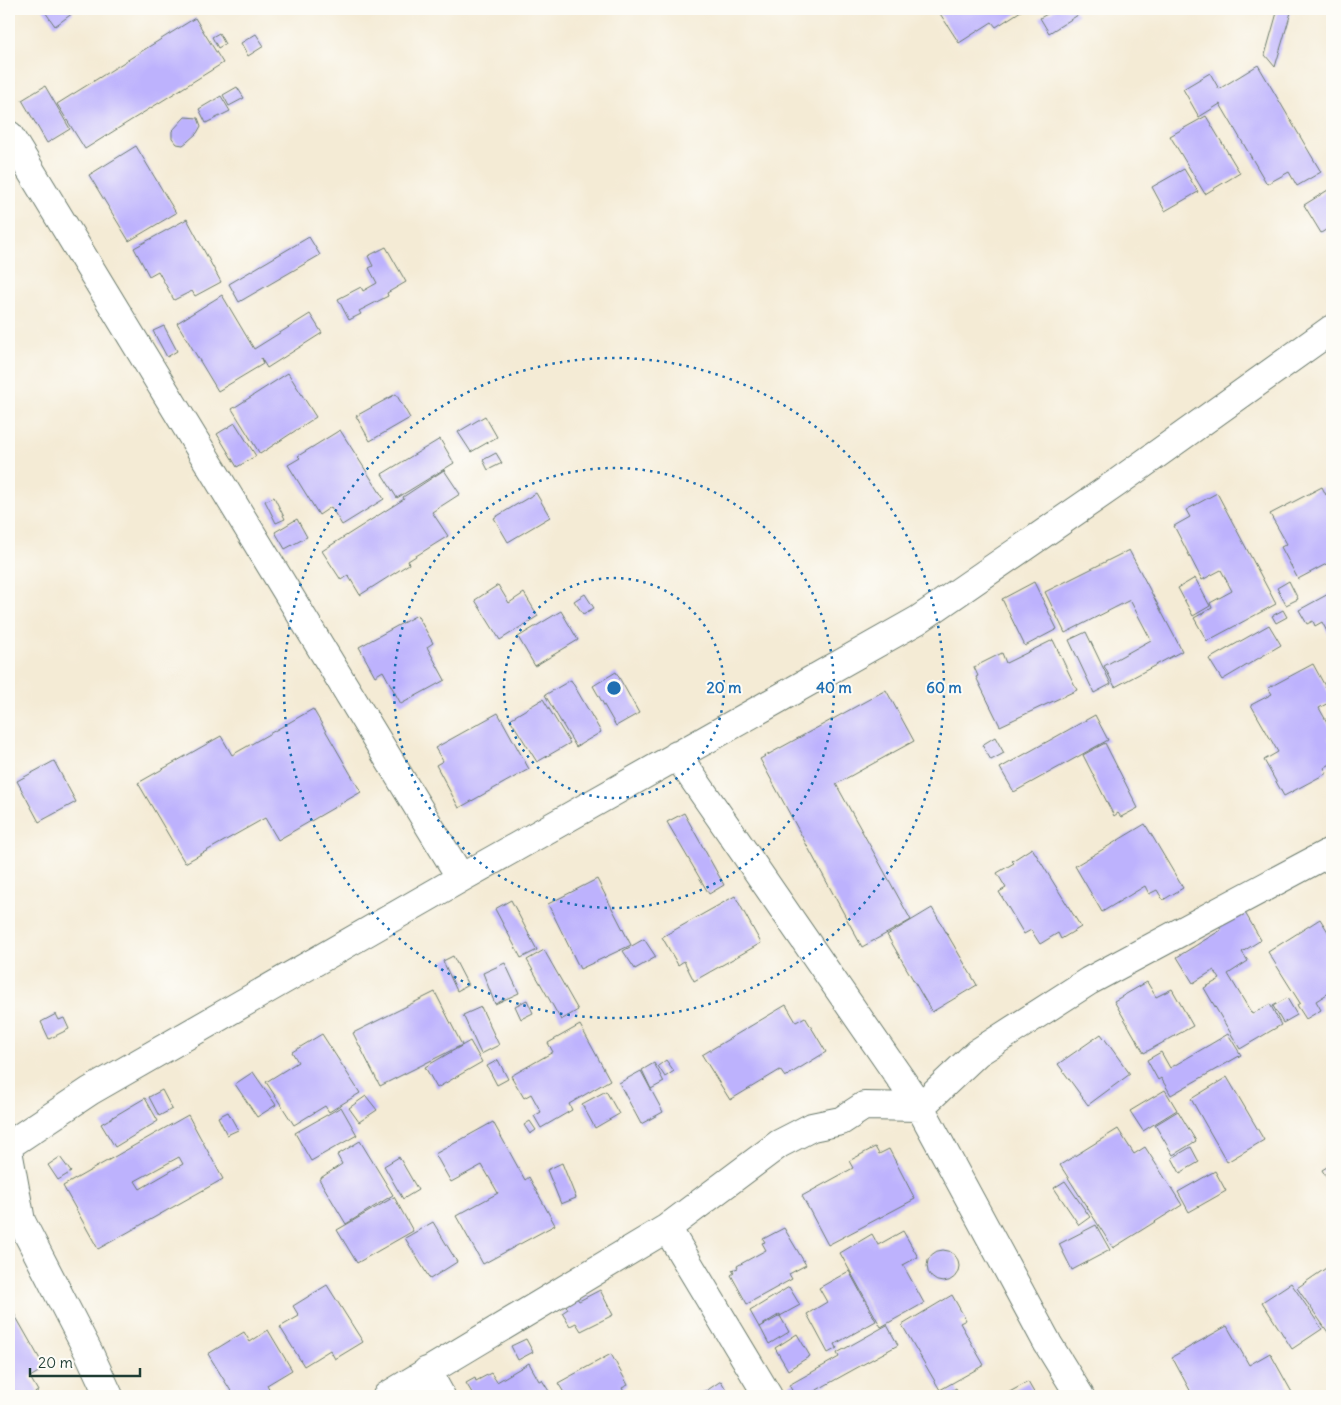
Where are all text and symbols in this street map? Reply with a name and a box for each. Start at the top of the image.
text: 20 m [707,678,741,697]
text: 40 m [816,678,852,697]
text: 60 m [926,678,962,697]
centre of rings [605,679,623,697]
scale bar [30,1345,140,1377]
text: 20 m [38,1353,73,1372]

